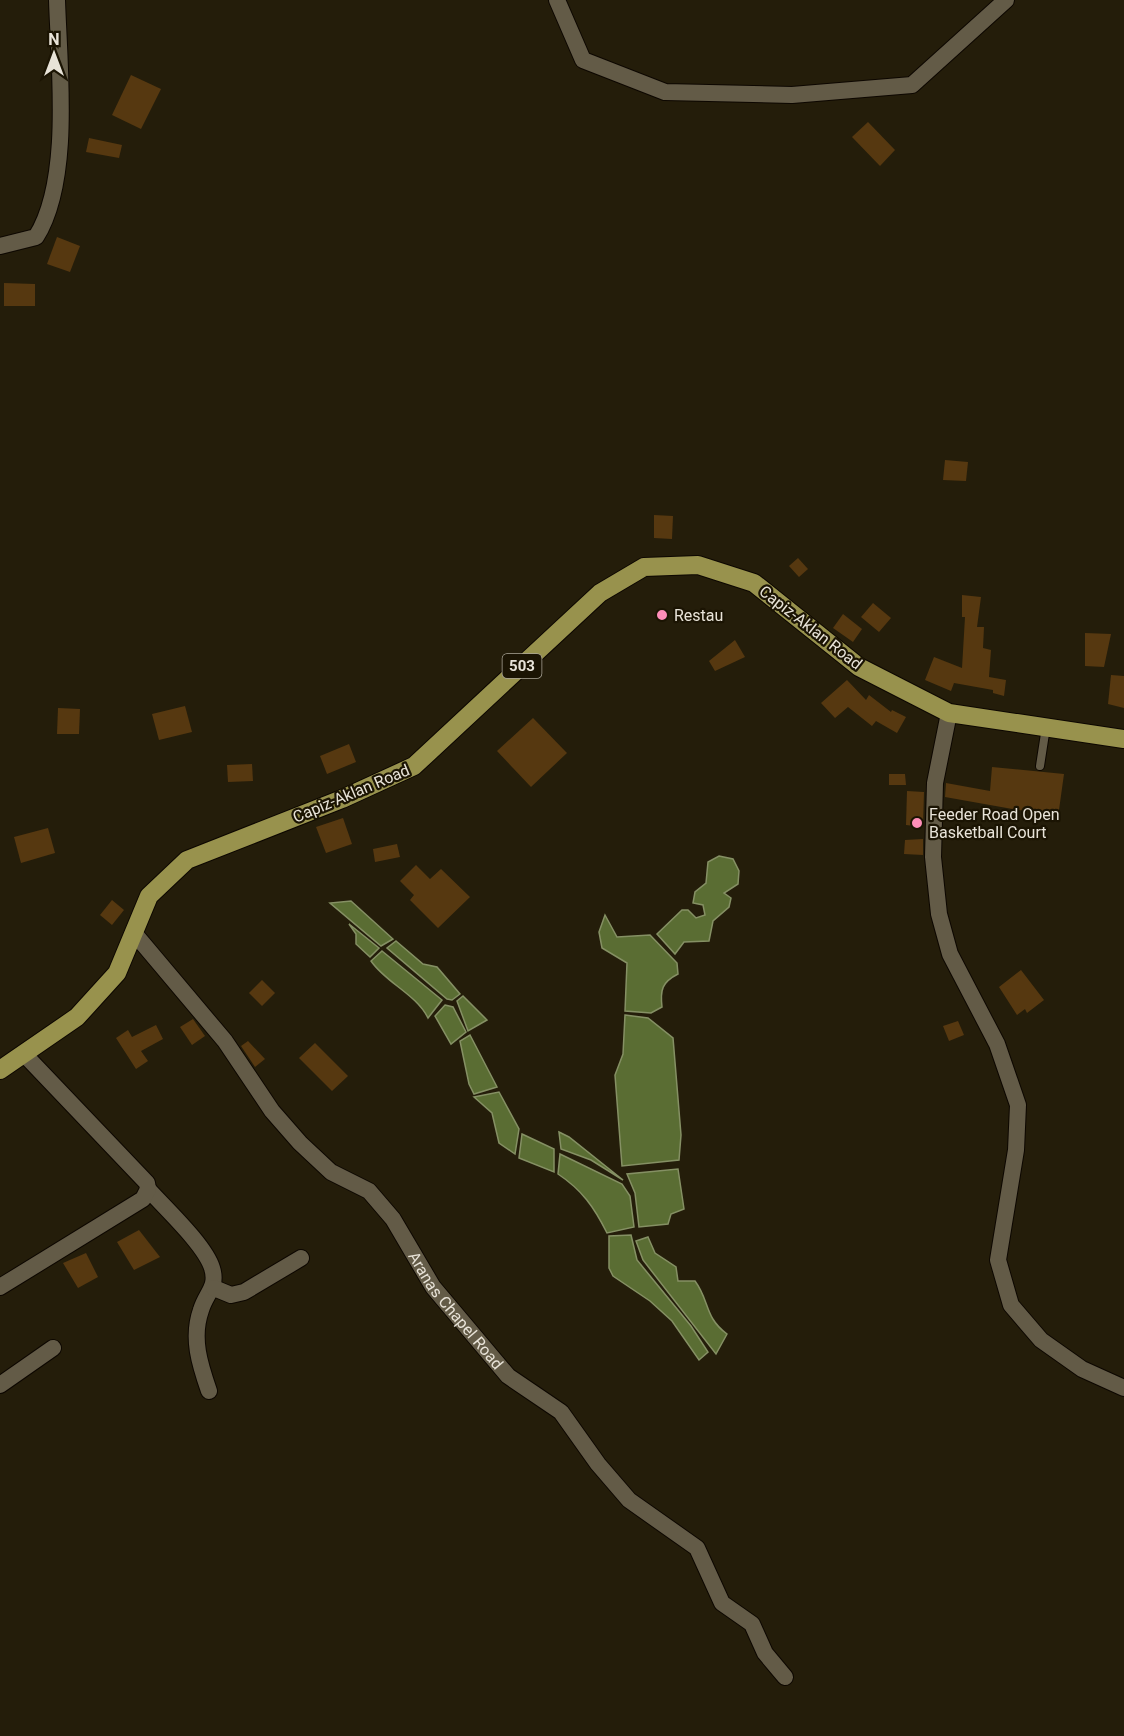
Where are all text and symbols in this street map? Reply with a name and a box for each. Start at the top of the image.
north arrow [24,24,84,84]
text: N [48,30,60,49]
street label: Capiz-Aklan Road [756,581,866,673]
place label: Restau [674,606,723,625]
marker: Restau [655,608,669,622]
road number: 503 [502,654,542,678]
street label: Capiz-Aklan Road [290,760,412,827]
place label: Feeder Road Open Basketball Court [929,805,1060,842]
marker: Feeder Road Open Basketball Court [910,816,924,830]
street label: Aranas Chapel Road [404,1248,507,1373]

